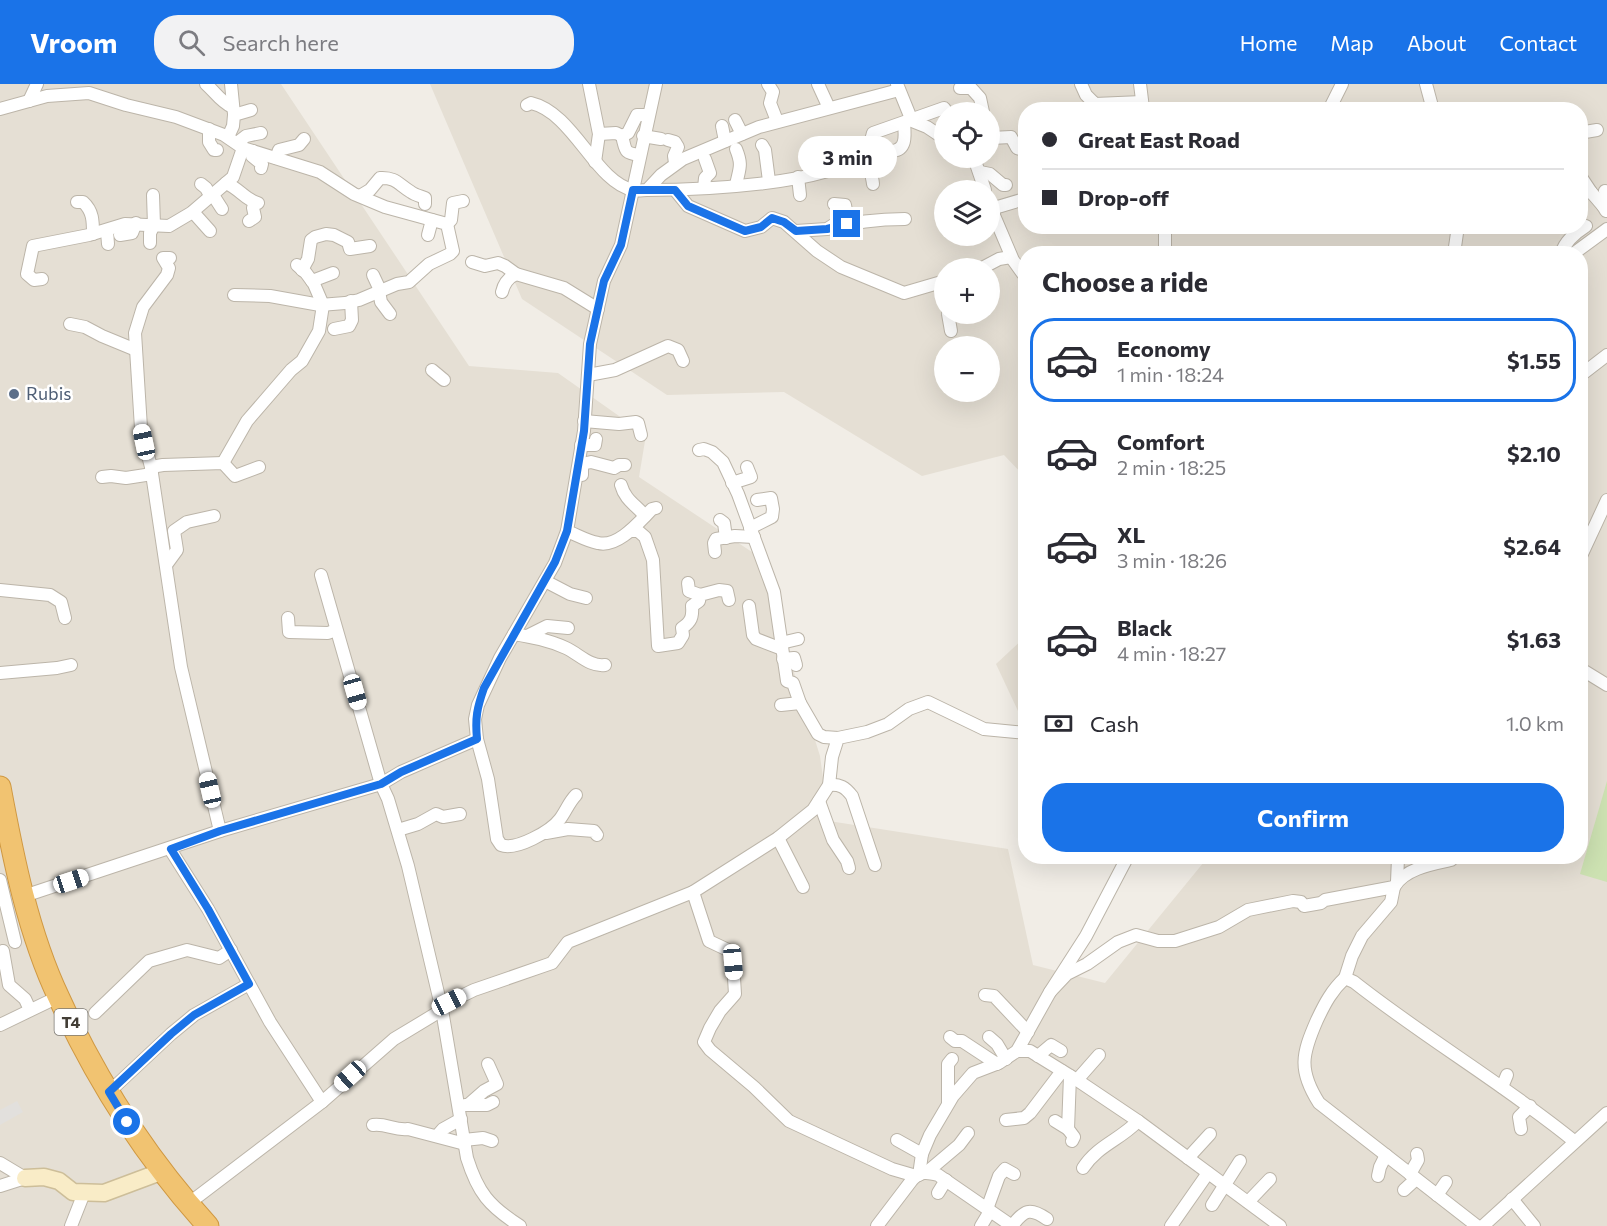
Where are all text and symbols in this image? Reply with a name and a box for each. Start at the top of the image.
search box [154,15,574,69]
text: Vroom [30,25,118,59]
icon: search [175,26,208,59]
text: Search here [223,29,339,56]
text: Home [1240,30,1297,55]
text: Map [1330,30,1374,55]
text: About [1407,30,1466,55]
text: Contact [1499,30,1577,55]
map controls [934,102,1000,402]
button: locate [934,102,1000,168]
text: Great East Road [1078,126,1240,153]
callout: 3 min [798,137,896,179]
text: 3 min [822,145,873,169]
button: layers [934,180,1000,246]
text: Drop-off [1078,184,1169,211]
route end [833,210,860,237]
button: + [934,258,1000,324]
text: Choose a ride [1042,265,1208,298]
icon: car [1045,333,1099,387]
text: Economy [1117,335,1211,362]
button: − [934,336,1000,402]
text: $1.55 [1507,347,1561,374]
text: 1 min · 18:24 [1117,362,1224,386]
place label: Rubis [26,382,71,404]
marker: Rubis [7,387,21,401]
car [131,423,157,461]
icon: car [1045,426,1099,480]
text: Comfort [1117,428,1205,455]
text: $2.10 [1507,440,1561,467]
text: 2 min · 18:25 [1117,455,1226,479]
icon: car [1045,519,1099,573]
text: XL [1117,521,1145,548]
text: $2.64 [1503,533,1561,560]
text: 3 min · 18:26 [1117,548,1227,572]
icon: car [1045,612,1099,666]
text: Black [1117,614,1172,641]
text: $1.63 [1507,626,1561,653]
text: 4 min · 18:27 [1117,641,1226,665]
car [341,672,369,712]
icon: cash [1042,707,1075,740]
text: Cash [1090,710,1139,737]
text: 1.0 km [1506,711,1564,735]
car [197,770,223,810]
button: Confirm [1042,783,1564,852]
car [51,867,91,895]
car [722,943,744,981]
car [429,986,469,1018]
road number: T4 [54,1009,88,1035]
car [331,1057,369,1095]
route start [113,1108,140,1135]

